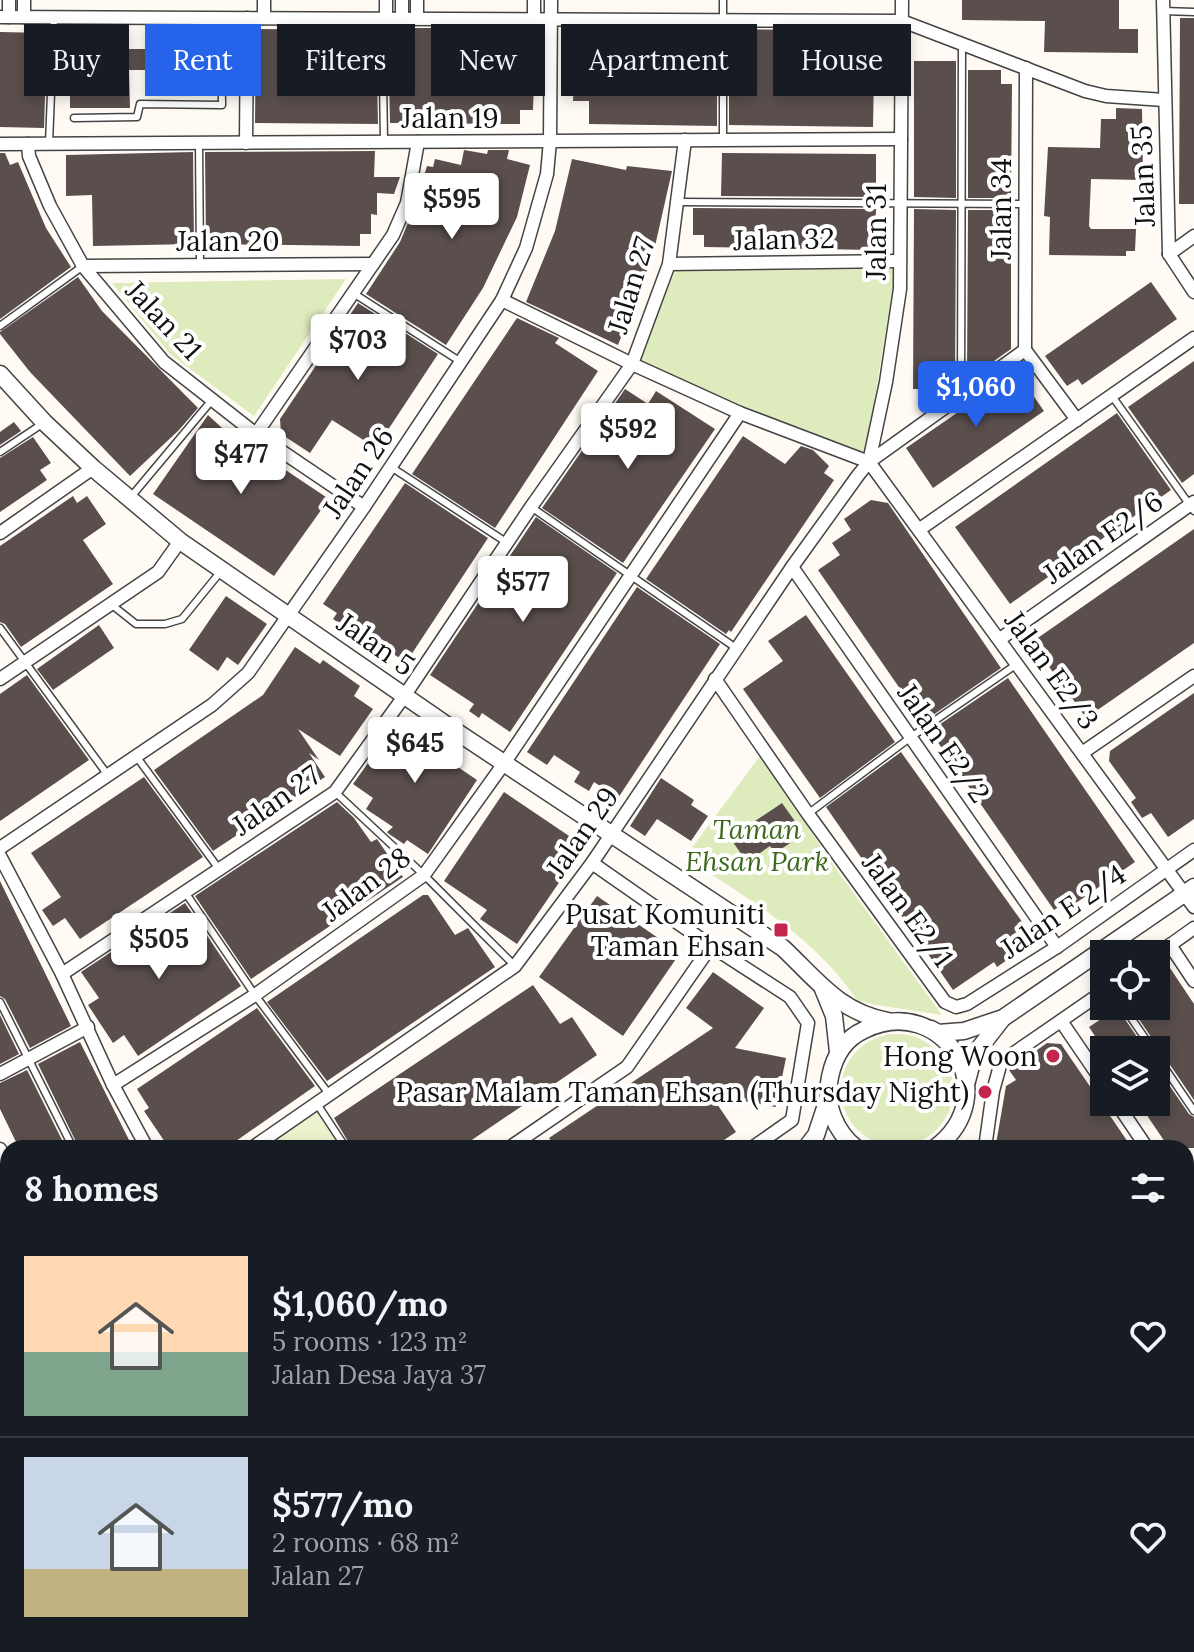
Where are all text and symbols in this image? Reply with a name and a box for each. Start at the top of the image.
chip: Buy [24,24,129,96]
chip: Rent [145,24,261,96]
chip: Filters [277,24,415,96]
chip: New [431,24,545,96]
chip: Apartment [561,24,757,96]
chip: House [773,24,911,96]
street label: Jalan 19 [400,100,499,136]
street label: Jalan 35 [1123,125,1163,228]
street label: Jalan 34 [983,158,1019,261]
pin: $595 [405,173,499,241]
text: $595 [423,182,481,215]
street label: Jalan 31 [858,184,894,281]
street label: Jalan 32 [732,220,835,258]
street label: Jalan 20 [175,223,280,259]
street label: Jalan 27 [599,232,663,338]
street label: Jalan 21 [117,272,210,367]
pin: $703 [311,314,405,382]
text: $703 [329,323,387,356]
pin: $1,060 [911,361,1041,429]
text: $1,060 [936,370,1016,403]
pin: $592 [581,403,675,471]
text: $592 [599,412,657,445]
street label: Jalan 26 [314,420,401,525]
pin: $477 [194,428,288,496]
text: $477 [214,437,268,470]
street label: Jalan E2/6 [1035,483,1170,592]
pin: $577 [476,556,570,624]
text: $577 [496,565,550,598]
street label: Jalan E2/3 [996,603,1107,736]
street label: Jalan 5 [330,604,422,683]
street label: Jalan E2/2 [889,676,998,809]
pin: $645 [368,717,462,785]
text: $645 [386,726,444,759]
street label: Jalan 27 [224,757,327,844]
street label: Jalan 29 [537,780,626,885]
park label: Taman Ehsan Park [685,811,829,879]
street label: Jalan 28 [314,839,417,930]
street label: Jalan E2/1 [854,845,961,974]
street label: Jalan E 2/4 [993,856,1132,967]
place label: Pusat Komuniti Taman Ehsan [565,896,765,964]
pin: $505 [112,913,206,981]
marker: Pusat Komuniti Taman Ehsan [772,921,790,939]
text: $505 [129,922,189,955]
map controls [1090,940,1170,1116]
button: locate [1090,940,1170,1020]
button: layers [1090,1036,1170,1116]
place label: Hong Woon [883,1038,1037,1074]
marker: Hong Woon [1044,1047,1062,1065]
place label: Pasar Malam Taman Ehsan (Thursday Night) [396,1074,969,1110]
marker: Pasar Malam Taman Ehsan (Thursday Night) [976,1083,994,1101]
icon: filters [1126,1166,1170,1210]
text: 8 homes [24,1167,159,1210]
text: $1,060/mo [272,1282,448,1325]
icon: home [88,1288,184,1384]
icon: heart [1126,1314,1170,1358]
text: 5 rooms · 123 m² [272,1325,468,1358]
text: Jalan Desa Jaya 37 [272,1358,486,1391]
text: $577/mo [272,1483,413,1526]
icon: home [88,1489,184,1585]
icon: heart [1126,1515,1170,1559]
text: 2 rooms · 68 m² [272,1526,460,1559]
text: Jalan 27 [272,1559,364,1592]

